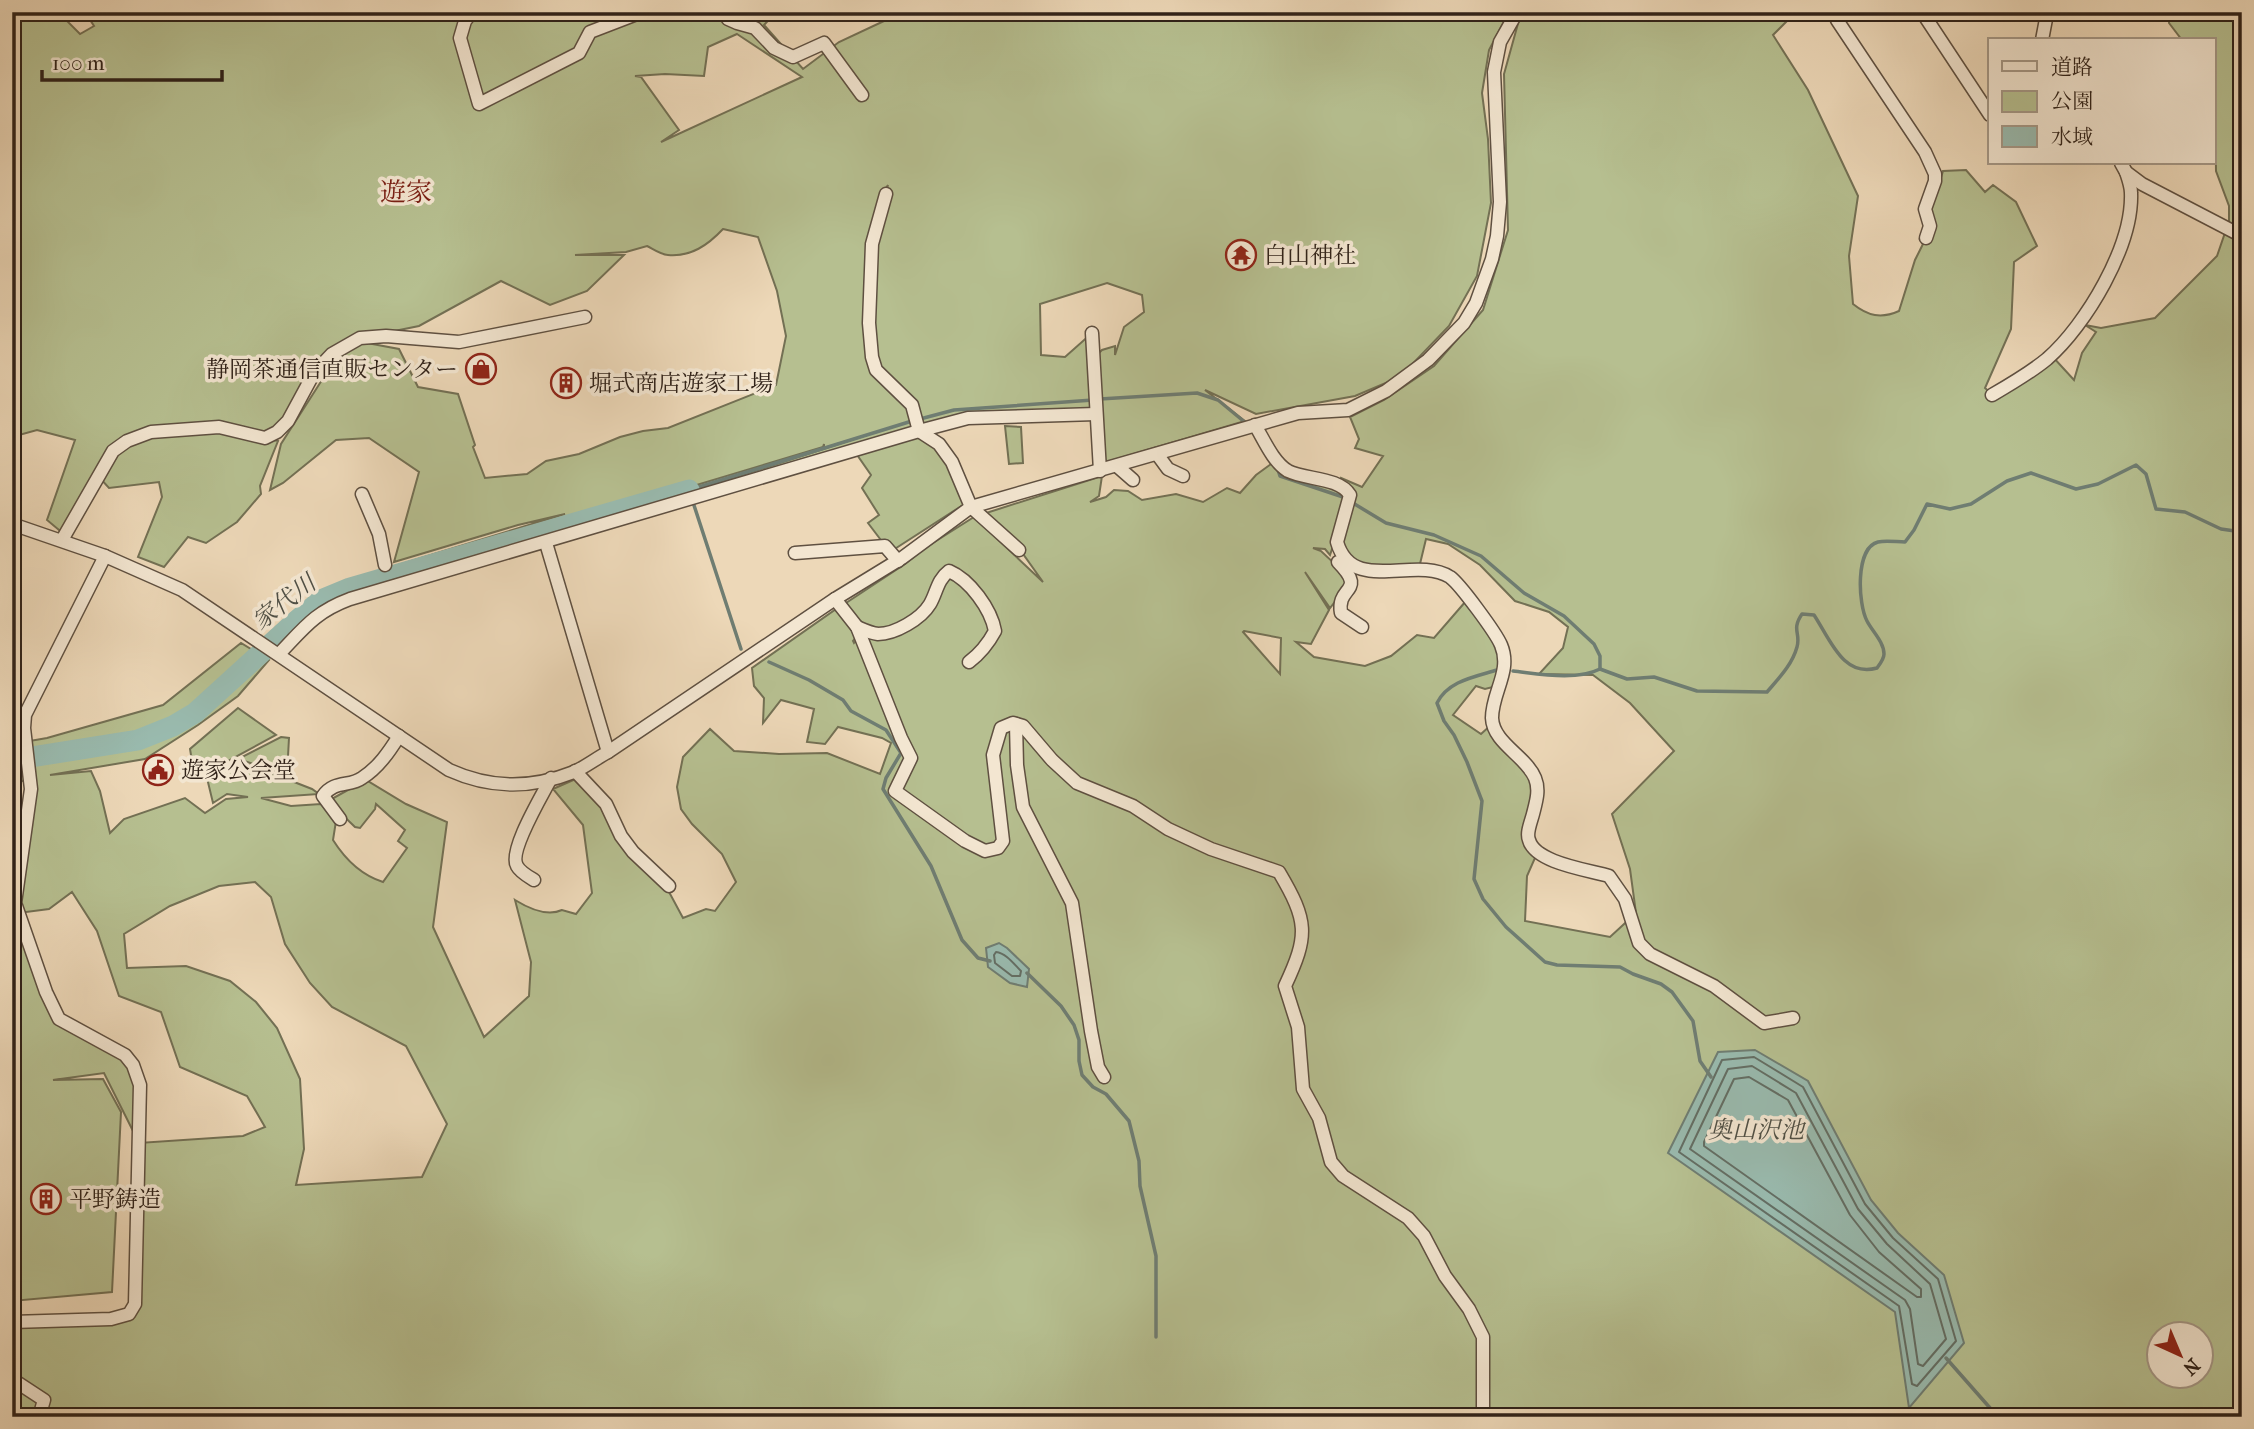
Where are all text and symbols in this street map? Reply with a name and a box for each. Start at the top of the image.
scale bar [42,38,222,82]
legend [1988,38,2216,164]
text: 100 m [52,51,105,75]
text: 道路 [2051,55,2093,79]
text: 公園 [2051,89,2093,113]
text: 水域 [2051,125,2093,149]
district label: 遊家 [380,177,432,208]
temple icon: 白山神社 [1224,238,1258,272]
place label: 白山神社 [1264,242,1356,269]
shop icon: 静岡茶通信直販センター [464,352,498,386]
place label: 静岡茶通信直販センター [206,356,458,383]
building icon: 堀式商店遊家工場 [549,366,583,400]
place label: 堀式商店遊家工場 [589,370,773,397]
water label: 家代川 [247,567,323,635]
public building icon: 遊家公会堂 [141,753,175,787]
place label: 遊家公会堂 [181,757,296,784]
water label: 奥山沢池 [1708,1116,1807,1144]
building icon: 平野鋳造 [29,1182,63,1216]
place label: 平野鋳造 [69,1186,161,1213]
north arrow [2146,1320,2216,1390]
text: N [2178,1354,2204,1380]

